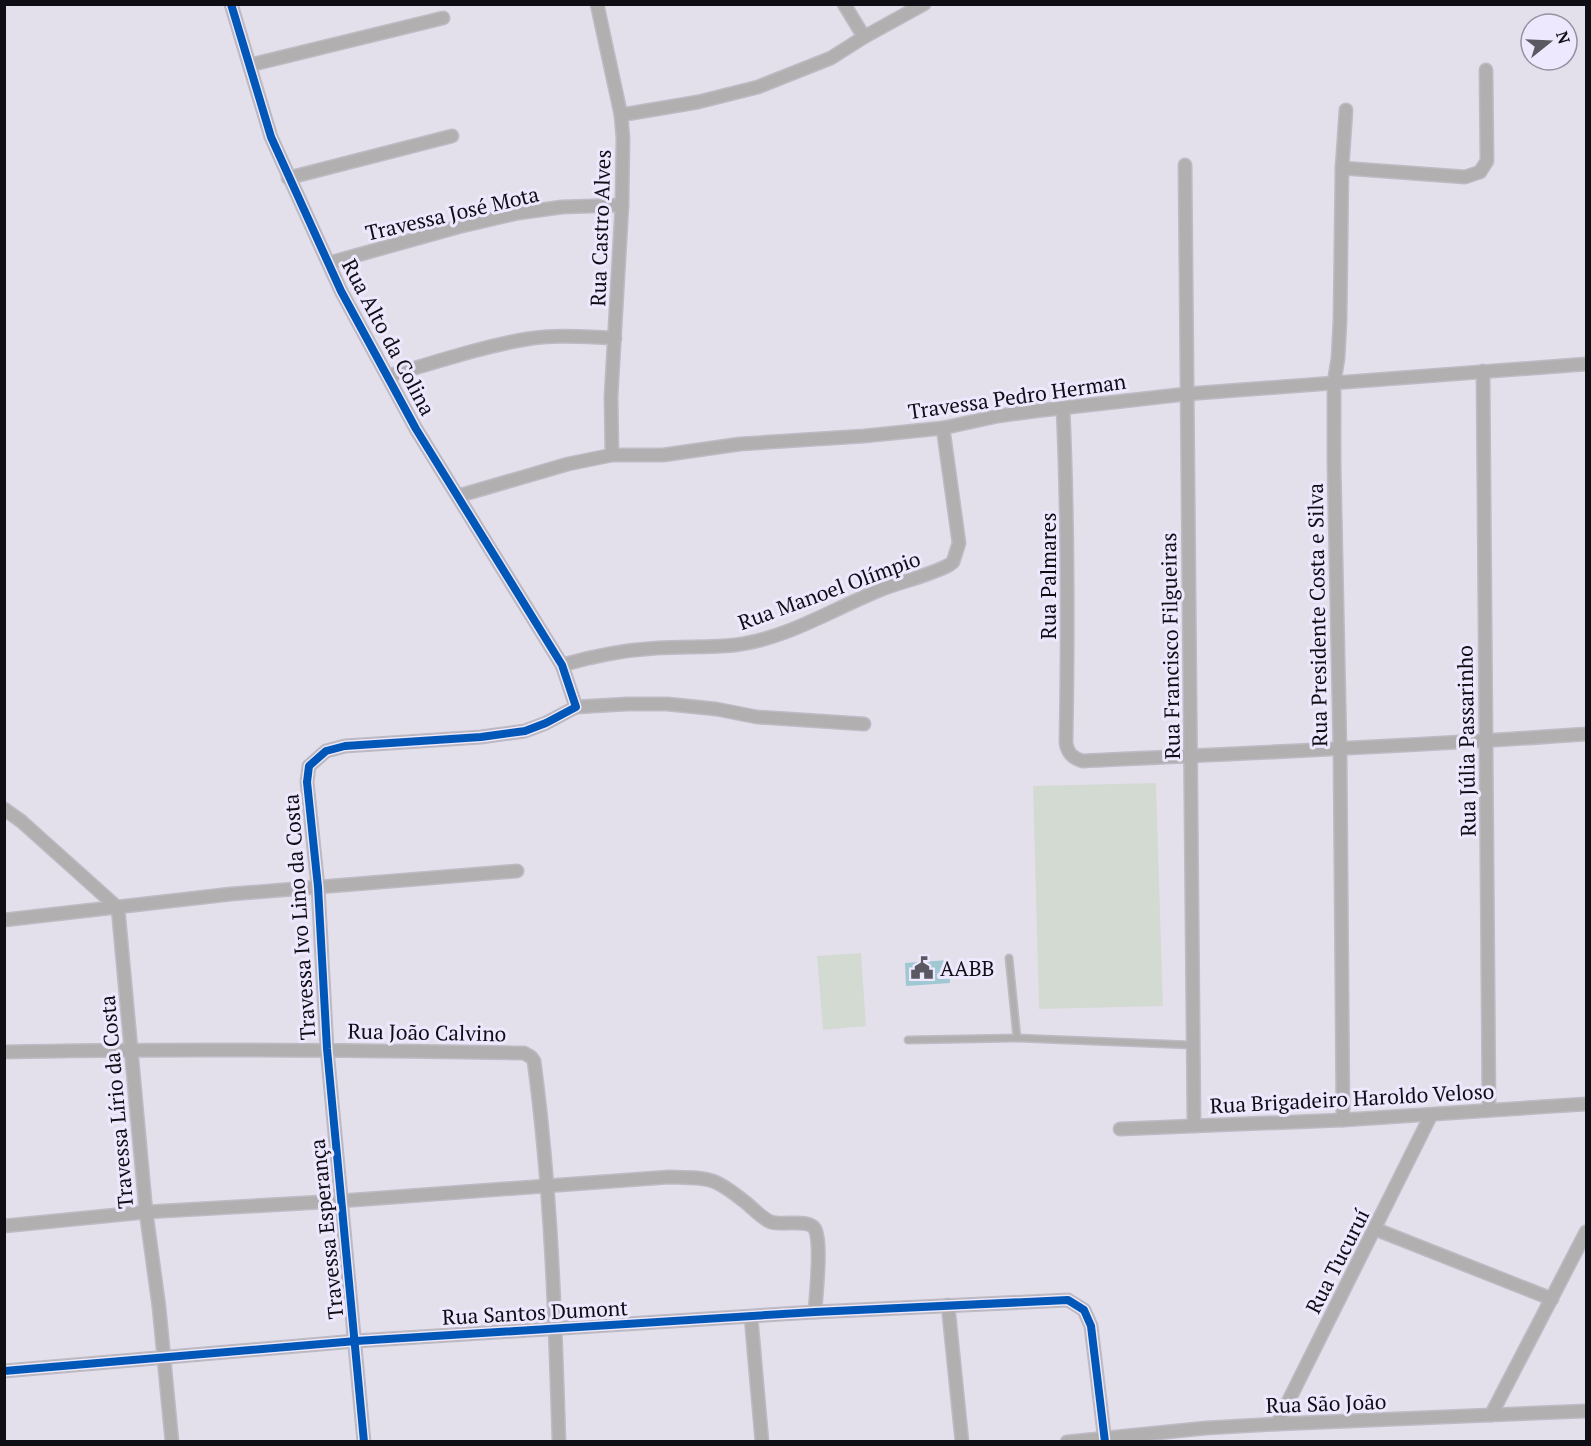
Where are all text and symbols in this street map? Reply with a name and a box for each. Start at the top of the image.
north arrow [1519,12,1579,72]
text: N [1551,28,1576,47]
street label: Rua Castro Alves [583,149,617,307]
street label: Travessa José Mota [362,179,542,247]
street label: Rua Alto da Colina [336,254,442,421]
street label: Travessa Pedro Herman [906,367,1128,425]
street label: Rua Presidente Costa e Silva [1301,482,1333,747]
street label: Rua Palmares [1034,512,1062,640]
street label: Rua Francisco Filgueiras [1154,532,1186,760]
street label: Rua Manoel Olímpio [734,544,924,636]
street label: Rua Júlia Passarinho [1450,645,1482,837]
street label: Travessa Ivo Lino da Costa [276,793,322,1041]
place label: AABB [940,954,995,982]
public building icon: AABB [909,955,935,981]
street label: Travessa Lírio da Costa [93,994,139,1210]
street label: Rua João Calvino [347,1017,507,1047]
street label: Rua Brigadeiro Haroldo Veloso [1209,1077,1495,1119]
street label: Travessa Esperança [303,1137,349,1320]
street label: Rua Tucuruí [1299,1203,1376,1318]
street label: Rua Santos Dumont [441,1293,629,1331]
street label: Rua São João [1265,1387,1387,1419]

